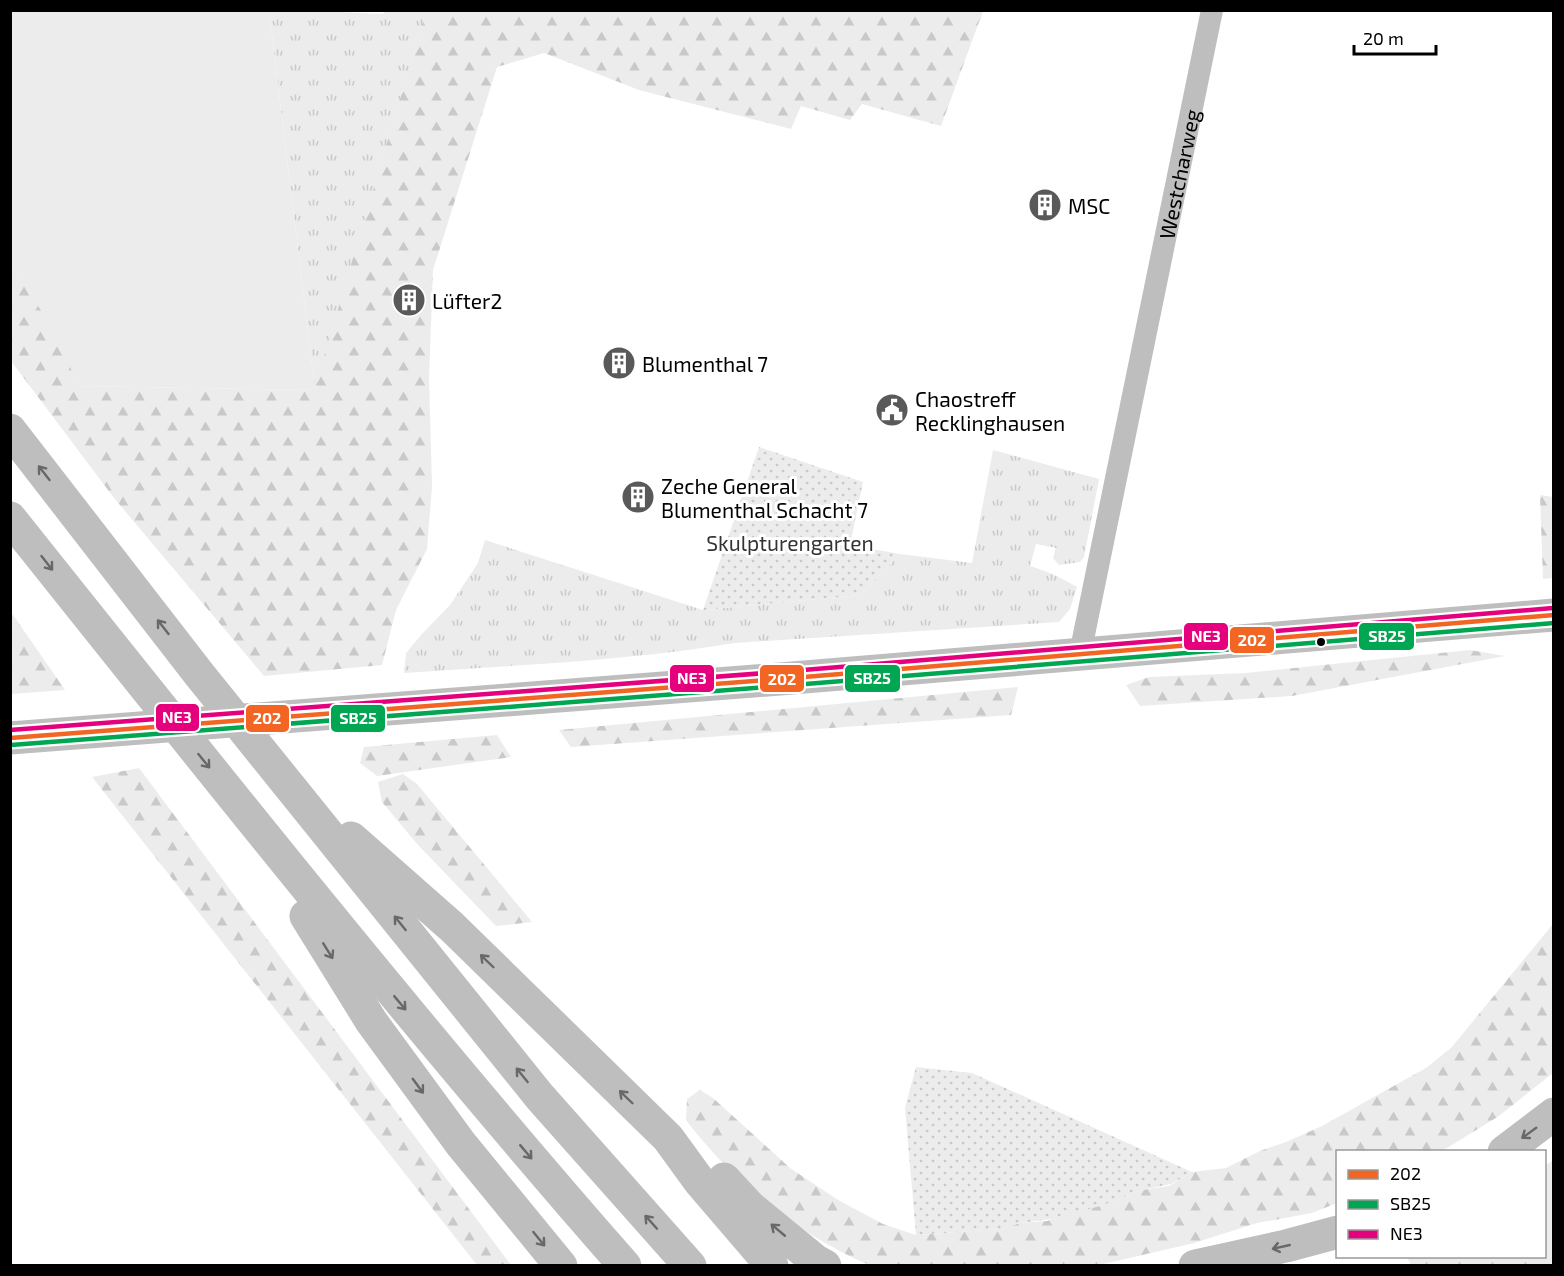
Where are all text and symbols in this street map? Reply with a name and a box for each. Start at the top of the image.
scale bar [1354,18,1436,56]
text: 20 m [1363,27,1404,49]
street label: Westcharweg [1153,106,1204,241]
building icon: MSC [1027,187,1063,223]
place label: MSC [1068,193,1110,218]
building icon: Lüfter2 [391,282,427,318]
place label: Lüfter2 [432,288,502,313]
building icon: Blumenthal 7 [601,345,637,381]
place label: Blumenthal 7 [642,351,768,376]
place label: Chaostreff Recklinghausen [915,386,1065,435]
public building icon: Chaostreff Recklinghausen [874,392,910,428]
one-way arrow [37,466,50,482]
place label: Zeche General Blumenthal Schacht 7 [661,473,868,522]
building icon: Zeche General Blumenthal Schacht 7 [620,479,656,515]
park label: Skulpturengarten [706,530,874,555]
one-way arrow [40,555,53,571]
one-way arrow [157,620,170,636]
line badge: NE3 [1183,622,1229,651]
line badge: SB25 [1358,622,1415,651]
text: NE3 [1191,626,1221,645]
line badge: 202 [1229,626,1275,654]
text: SB25 [1368,626,1406,645]
text: 202 [1238,630,1266,649]
unlabelled marker [1315,636,1327,648]
line badge: NE3 [669,664,715,693]
line badge: 202 [759,664,805,693]
line badge: SB25 [844,664,901,693]
text: NE3 [677,668,707,687]
text: SB25 [853,668,891,687]
text: 202 [768,669,796,688]
line badge: NE3 [155,703,200,732]
line badge: 202 [245,704,290,733]
line badge: SB25 [330,704,386,733]
text: NE3 [162,707,192,726]
text: 202 [253,708,281,727]
text: SB25 [339,708,377,727]
one-way arrow [198,753,211,769]
one-way arrow [394,915,407,931]
one-way arrow [322,942,334,959]
one-way arrow [479,953,494,968]
one-way arrow [394,995,407,1011]
one-way arrow [516,1067,529,1083]
one-way arrow [412,1077,424,1093]
one-way arrow [618,1090,633,1104]
one-way arrow [1521,1127,1537,1139]
one-way arrow [519,1144,532,1160]
legend [1336,1150,1546,1258]
text: 202 [1390,1162,1421,1184]
text: SB25 [1390,1192,1431,1214]
one-way arrow [644,1215,658,1230]
text: NE3 [1390,1222,1423,1244]
one-way arrow [771,1224,787,1237]
one-way arrow [532,1231,545,1247]
one-way arrow [1272,1241,1291,1253]

